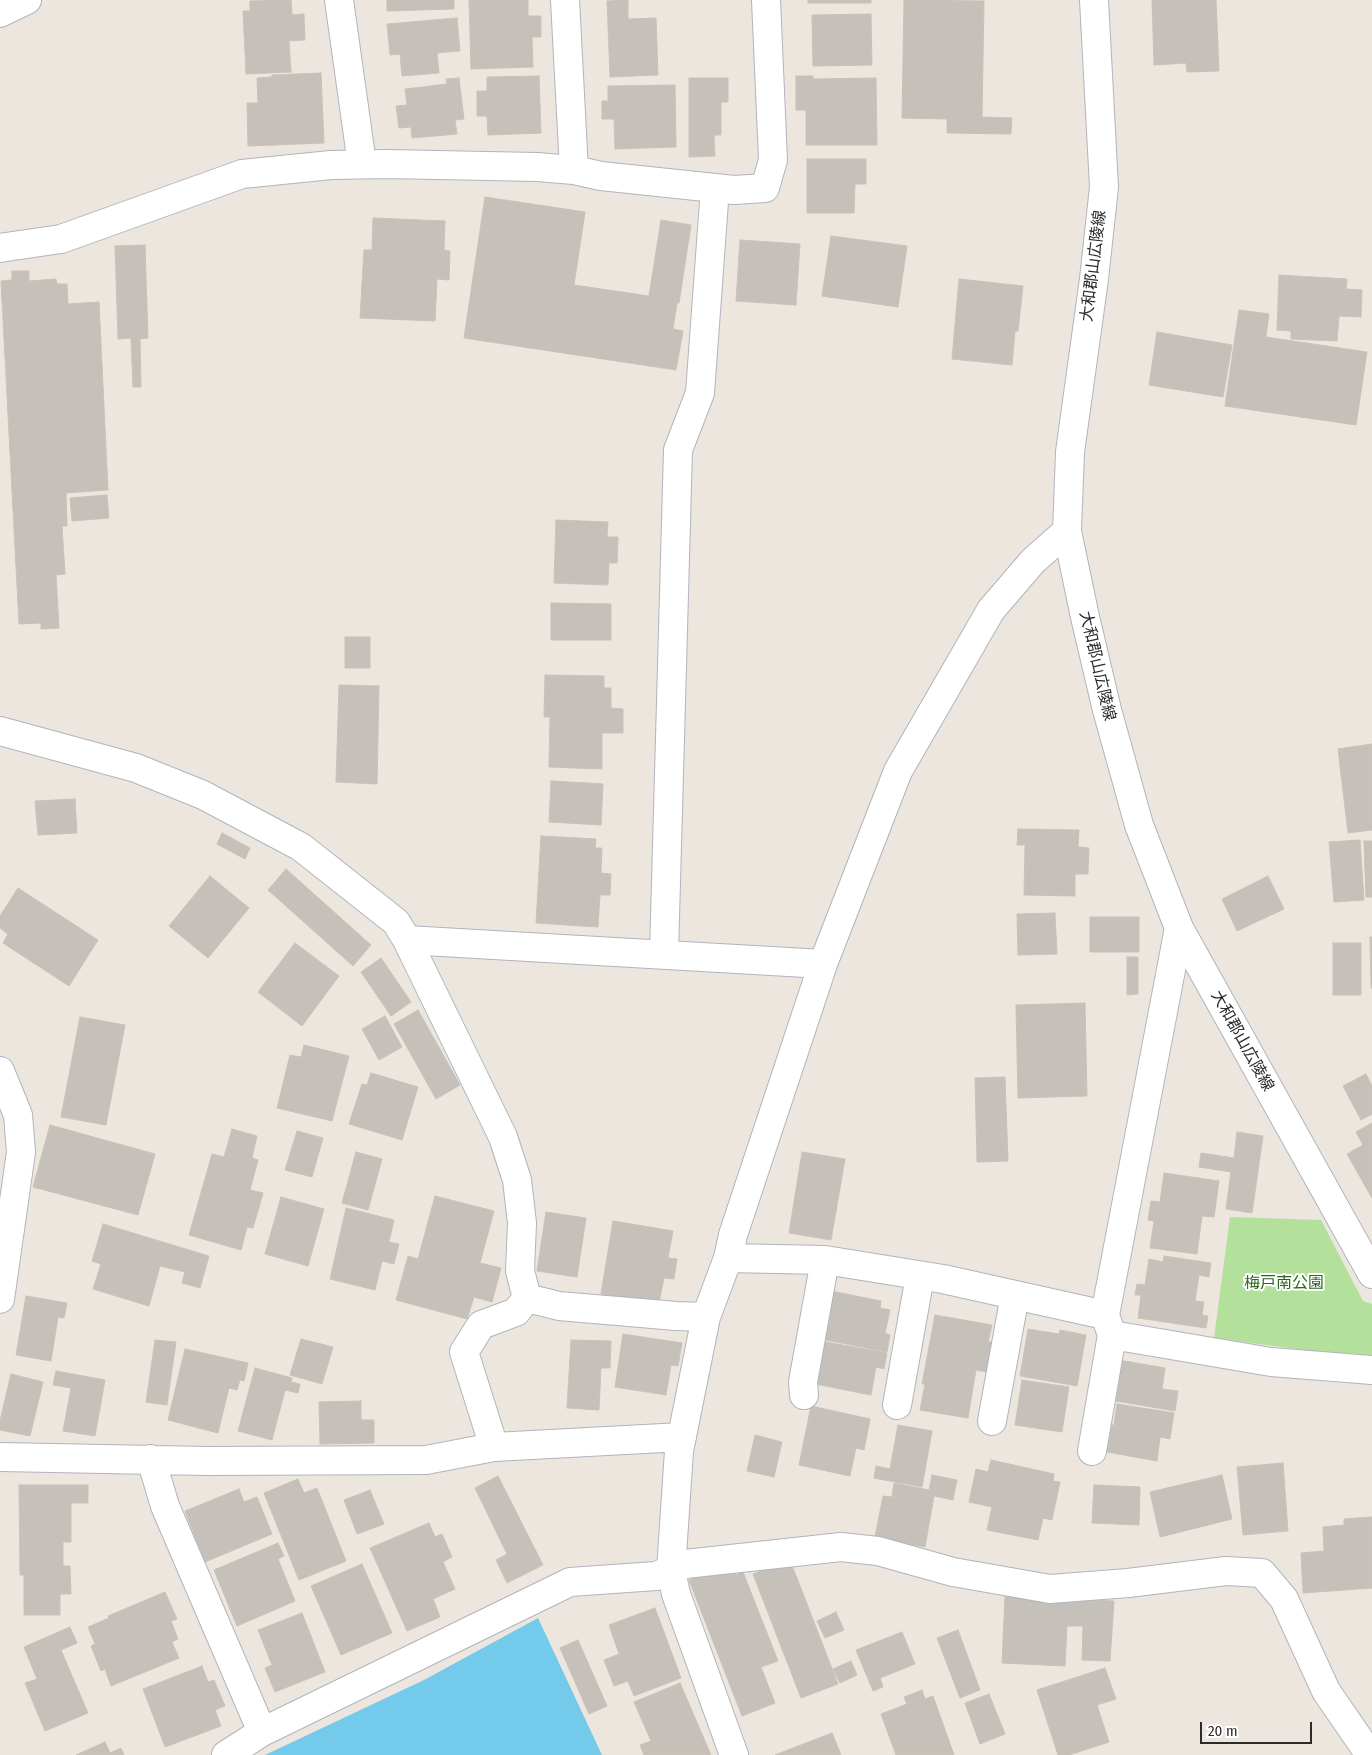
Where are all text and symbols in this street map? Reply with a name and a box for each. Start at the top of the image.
street label: 大和郡山広陵線 [1078,209,1110,323]
street label: 大和郡山広陵線 [1075,609,1119,723]
street label: 大和郡山広陵線 [1206,987,1278,1095]
park label: 梅戸南公園 [1244,1274,1324,1294]
scale bar [1202,1712,1314,1744]
text: 20 m [1208,1722,1238,1740]

